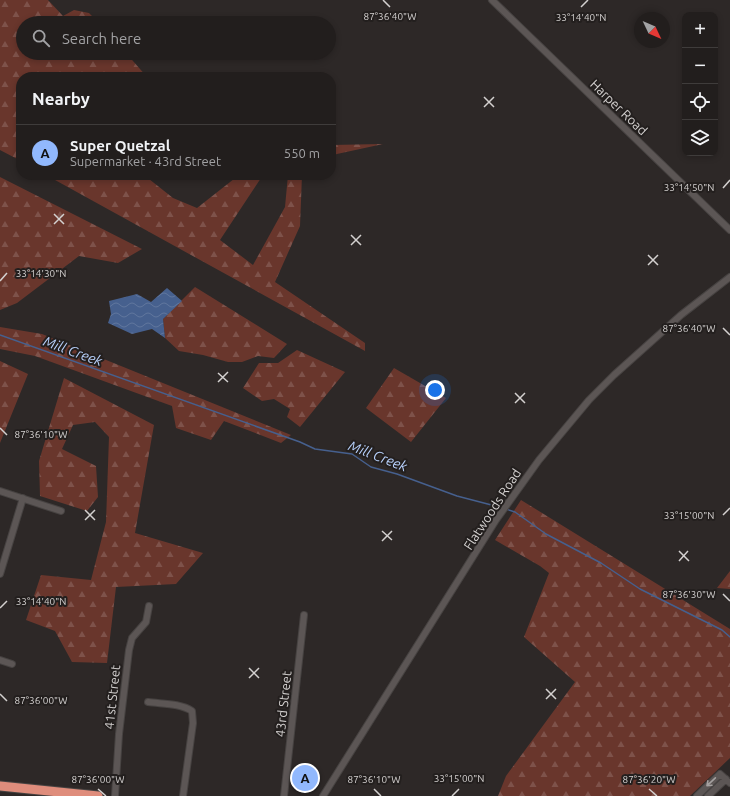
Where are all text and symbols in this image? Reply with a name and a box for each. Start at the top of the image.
text: 87°36'40"W [364,11,416,22]
text: 33°14'40"N [556,12,606,23]
north arrow [634,12,670,48]
map controls [682,12,718,156]
button: + [682,12,718,48]
search box [16,16,336,60]
icon: search [30,27,52,49]
text: Search here [62,30,141,47]
button: − [682,48,718,84]
street label: Harper Road [588,76,650,138]
button: locate [682,84,718,120]
text: Nearby [32,89,90,108]
button: layers [682,120,718,156]
text: Super Quetzal [70,137,170,154]
text: A [40,146,50,160]
text: 550 m [284,146,320,160]
text: Supermarket · 43rd Street [70,154,221,168]
text: 33°14'50"N [664,182,714,193]
text: 33°14'30"N [16,268,66,279]
text: 87°36'40"W [663,323,715,334]
water label: Mill Creek [41,333,106,369]
your location [425,380,445,400]
text: 87°36'10"W [15,429,67,440]
water label: Mill Creek [346,437,410,475]
street label: Flatwoods Road [461,466,523,552]
text: 33°15'00"N [664,510,714,521]
text: 87°36'30"W [663,589,715,600]
text: 33°14'40"N [16,596,66,607]
street label: 41st Street [102,664,122,730]
street label: 43rd Street [273,670,293,738]
text: 87°36'00"W [15,695,67,706]
pin: A [292,763,318,793]
text: 33°15'00"N [434,773,484,784]
text: 87°36'00"W [72,774,124,785]
text: 87°36'10"W [348,774,400,785]
text: 87°36'20"W [623,774,675,785]
one-way arrow [706,778,716,787]

